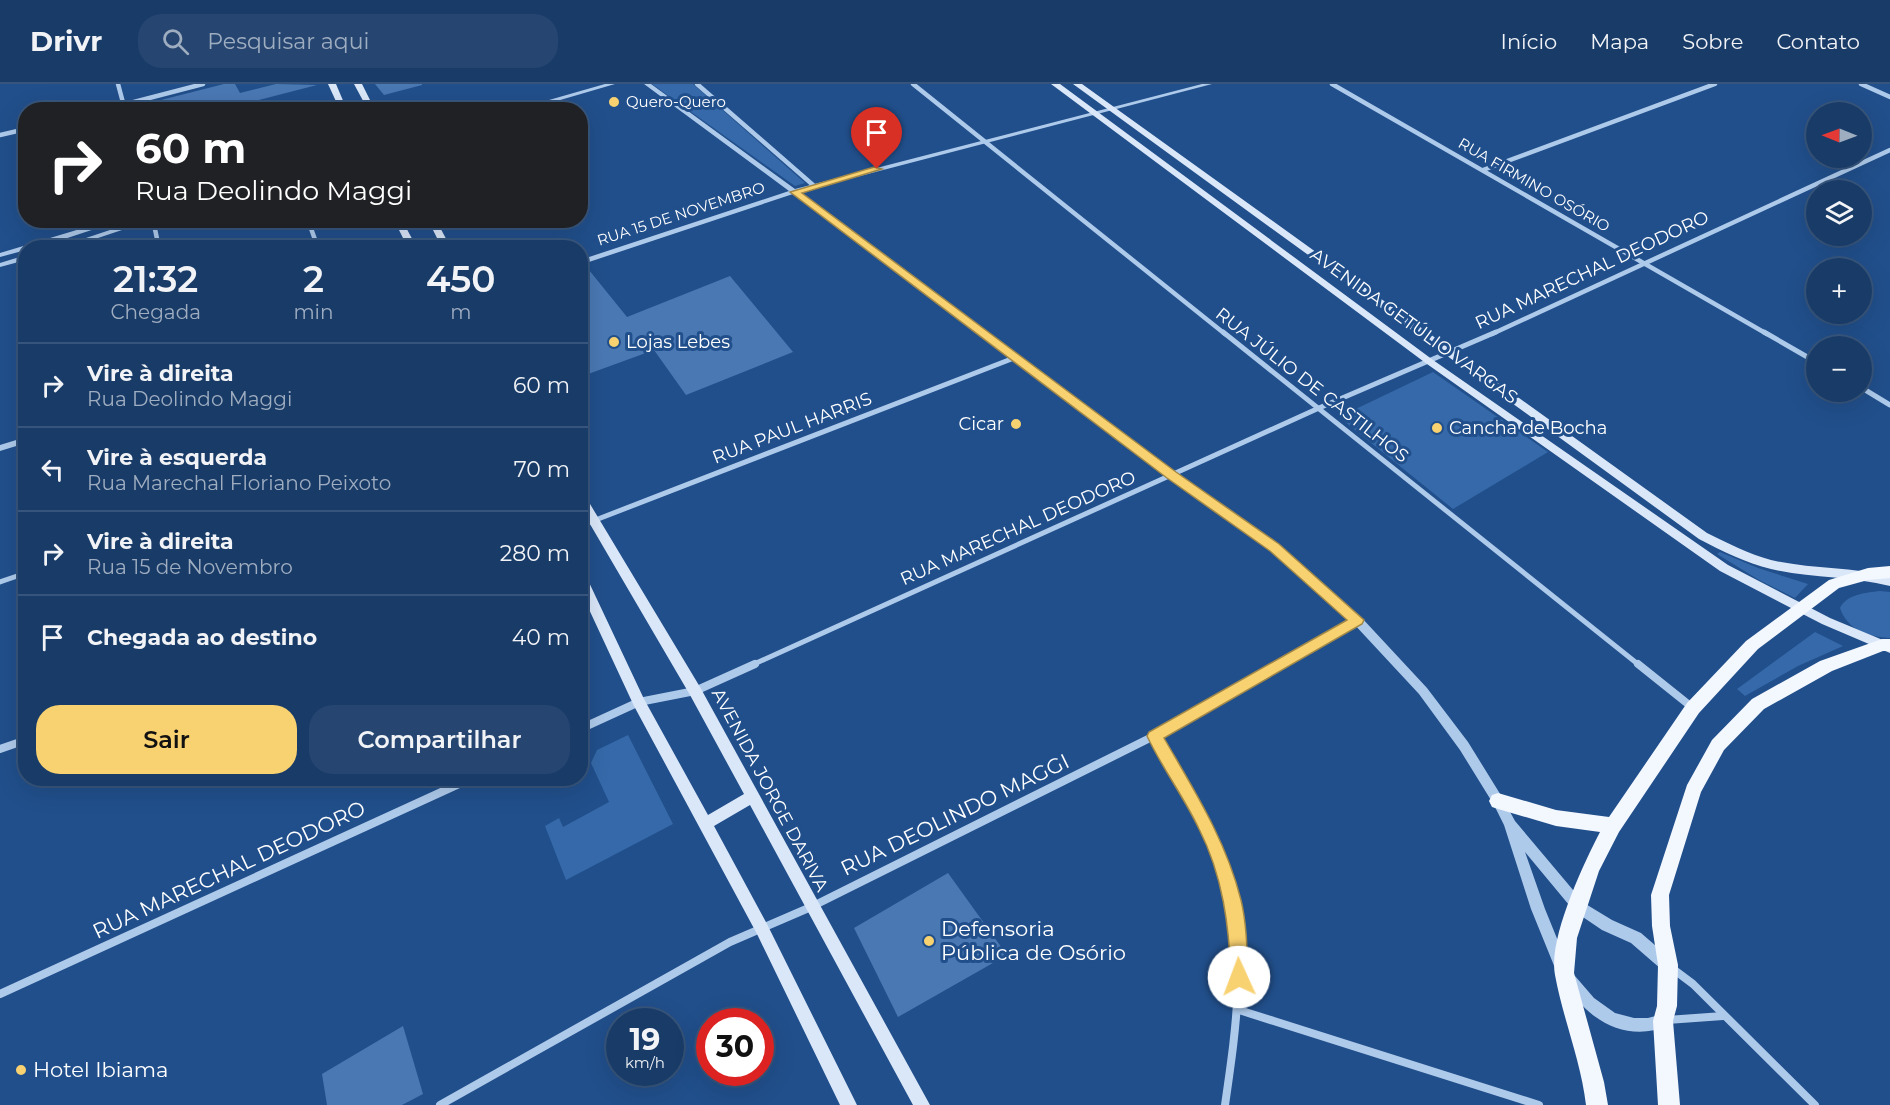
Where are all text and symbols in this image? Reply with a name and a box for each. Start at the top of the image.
search box [138,14,558,68]
text: Drivr [30,24,102,58]
icon: search [159,25,192,58]
text: Pesquisar aqui [207,28,369,55]
text: Início [1501,29,1557,54]
text: Mapa [1590,29,1649,54]
text: Sobre [1682,29,1743,54]
text: Contato [1776,29,1860,54]
place label: Quero-Quero [626,92,726,111]
marker: Quero-Quero [607,95,621,109]
north arrow [1806,102,1872,168]
map controls [1806,102,1872,402]
pin [851,107,902,169]
icon: arrive [860,116,893,149]
text: 60 m [135,122,246,174]
icon: right [36,126,114,204]
street label: RUA FIRMINO OSÓRIO [1455,133,1613,236]
text: Rua Deolindo Maggi [135,174,412,207]
street label: RUA 15 DE NOVEMBRO [595,177,767,250]
button: layers [1806,180,1872,246]
street label: RUA MARECHAL DEODORO [1472,206,1712,334]
street label: AVENIDA GETÚLIO VARGAS [1306,243,1522,409]
text: 21:32 [113,257,198,301]
text: 2 [303,257,324,301]
text: 450 [426,257,496,301]
button: + [1806,258,1872,324]
text: Chegada [110,300,201,324]
text: min [293,300,334,324]
text: m [450,300,471,324]
street label: RUA JÚLIO DE CASTILHOS [1211,303,1413,467]
place label: Lojas Lebes [626,331,730,353]
marker: Lojas Lebes [607,335,621,349]
button: − [1806,336,1872,402]
text: Vire à direita [87,360,234,387]
icon: right [36,369,69,402]
text: 60 m [513,372,570,399]
text: Rua Deolindo Maggi [87,387,292,411]
street label: RUA PAUL HARRIS [709,387,875,469]
place label: Cicar [958,413,1004,435]
marker: Cicar [1009,417,1023,431]
place label: Cancha de Bocha [1449,417,1607,439]
marker: Cancha de Bocha [1430,421,1444,435]
text: Vire à esquerda [87,444,267,471]
icon: left [36,453,69,486]
text: 70 m [514,456,570,483]
street label: RUA MARECHAL DEODORO [897,466,1139,590]
text: Rua Marechal Floriano Peixoto [87,471,391,495]
text: Vire à direita [87,528,234,555]
icon: right [36,537,69,570]
text: 280 m [500,540,570,567]
text: Rua 15 de Novembro [87,555,293,579]
icon: arrive [36,621,69,654]
text: Chegada ao destino [87,624,317,651]
text: 40 m [512,624,570,651]
street label: AVENIDA JORGE DARIVA [707,684,833,896]
button: Sair [36,705,297,774]
button: Compartilhar [309,705,570,774]
street label: RUA DEOLINDO MAGGI [837,748,1073,881]
street label: RUA MARECHAL DEODORO [88,795,369,944]
place label: Defensoria Pública de Osório [941,916,1126,965]
marker: Defensoria Pública de Osório [922,934,936,948]
position arrow [1207,945,1271,1009]
speed limit sign: 30 [696,1008,774,1086]
text: 19 [630,1021,660,1058]
text: km/h [625,1053,665,1072]
place label: Hotel Ibiama [33,1057,169,1082]
marker: Hotel Ibiama [14,1063,28,1077]

